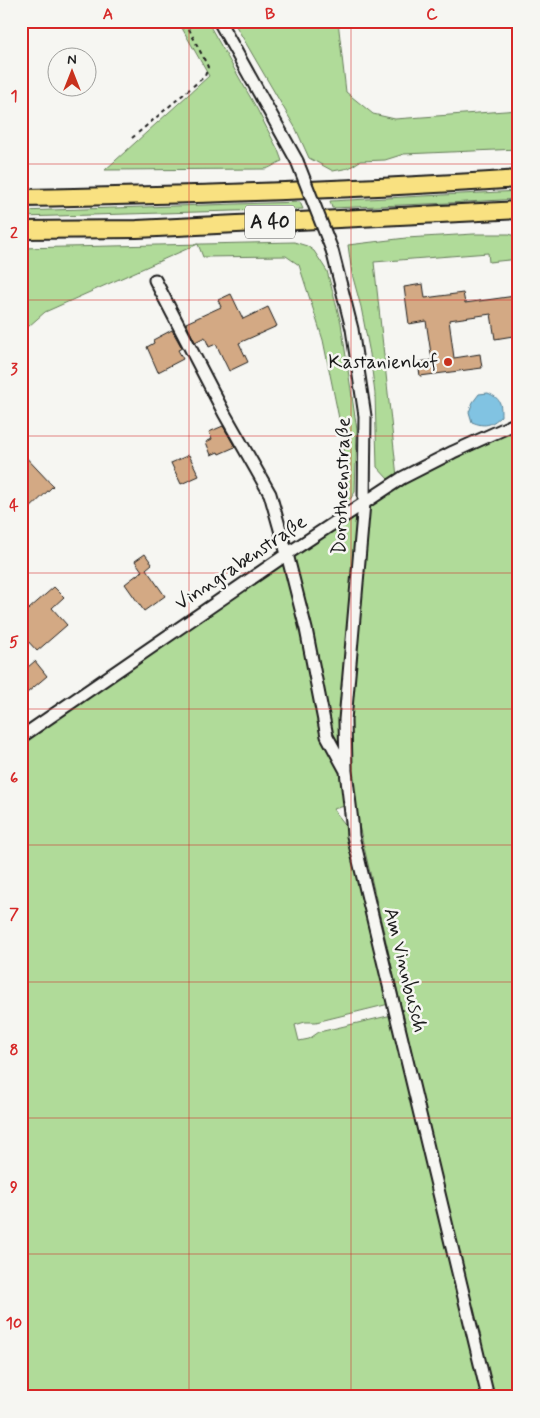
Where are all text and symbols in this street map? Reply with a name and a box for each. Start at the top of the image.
text: A [103,4,113,25]
text: B [265,4,275,25]
text: C [426,4,438,25]
north arrow [48,48,98,98]
text: N [67,51,77,69]
text: 1 [10,86,18,107]
road number: A 40 [245,206,295,238]
text: 2 [10,223,18,244]
place label: Kastanienhof [328,349,438,376]
marker: Kastanienhof [442,356,454,368]
text: 3 [10,359,18,380]
street label: Dorotheenstraße [326,417,358,555]
text: 4 [9,495,19,516]
street label: Vinngrabenstraße [170,509,312,617]
text: 5 [9,632,19,653]
text: 6 [10,768,18,789]
text: 7 [9,904,19,925]
street label: Am Vinnbusch [376,905,434,1035]
text: 8 [9,1040,19,1061]
text: 9 [10,1177,18,1198]
text: 10 [6,1313,22,1334]

